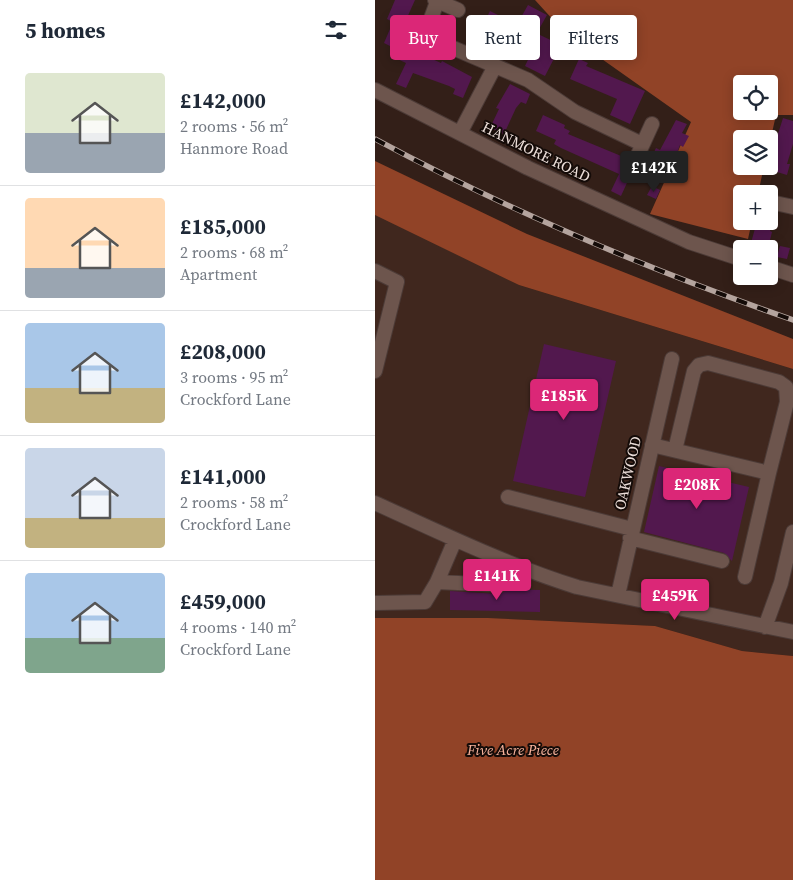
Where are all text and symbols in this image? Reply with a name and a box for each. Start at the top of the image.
chip: Buy [390,15,456,60]
chip: Rent [466,15,540,60]
chip: Filters [550,15,637,60]
text: 5 homes [25,16,105,45]
icon: filters [322,16,350,44]
map controls [733,75,778,285]
button: locate [733,75,778,120]
text: £142,000 [180,86,266,115]
icon: home [65,93,125,153]
text: 2 rooms · 56 m² [180,115,288,137]
street label: HANMORE ROAD [478,116,594,187]
button: layers [733,130,778,175]
text: Hanmore Road [180,137,288,159]
pin: £142K [619,150,689,193]
text: £142K [631,156,677,178]
button: + [733,185,778,230]
text: £185,000 [180,212,266,241]
icon: home [65,218,125,278]
button: − [733,240,778,285]
text: 2 rooms · 68 m² [180,241,288,263]
text: Apartment [180,263,257,285]
text: £208,000 [180,337,266,366]
icon: home [65,343,125,403]
text: 3 rooms · 95 m² [180,366,288,388]
pin: £185K [529,378,599,421]
text: £185K [541,384,587,406]
text: Crockford Lane [180,388,291,410]
street label: OAKWOOD [609,434,646,512]
text: £141,000 [180,462,266,491]
icon: home [65,468,125,528]
pin: £208K [662,468,732,510]
text: £208K [674,473,720,495]
text: 2 rooms · 58 m² [180,491,288,513]
text: Crockford Lane [180,513,291,535]
pin: £141K [462,558,532,601]
text: £141K [474,564,520,586]
pin: £459K [640,578,710,621]
text: £459K [652,584,698,606]
text: £459,000 [180,587,266,616]
icon: home [65,593,125,653]
text: 4 rooms · 140 m² [180,616,296,638]
text: Crockford Lane [180,638,291,660]
park label: Five Acre Piece [466,739,559,760]

